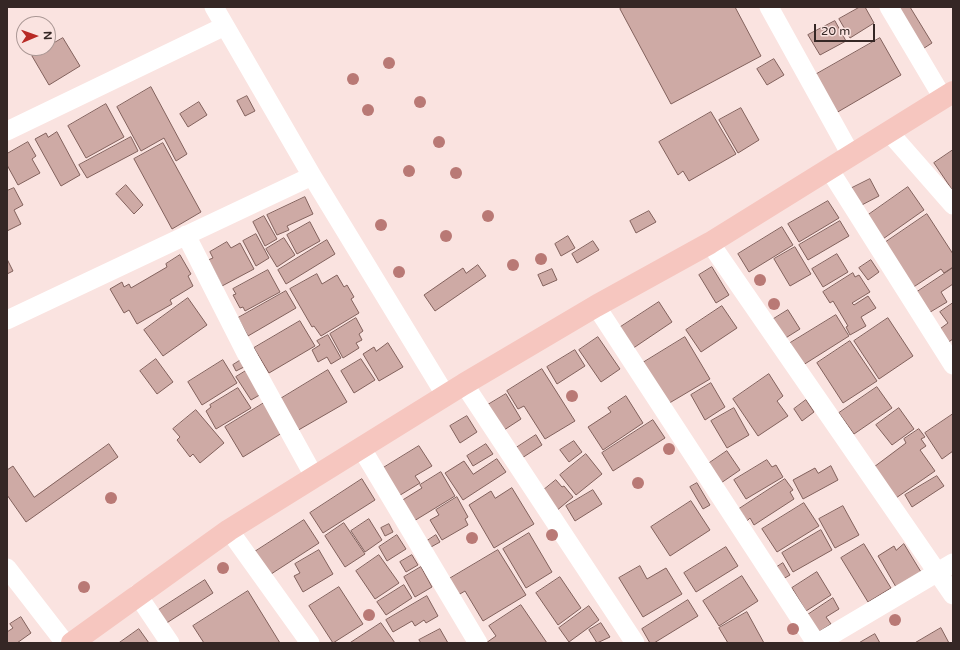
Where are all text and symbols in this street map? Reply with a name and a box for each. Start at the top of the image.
north arrow [16,16,56,56]
scale bar [816,16,877,42]
text: 20 m [821,24,850,38]
text: N [41,31,54,40]

